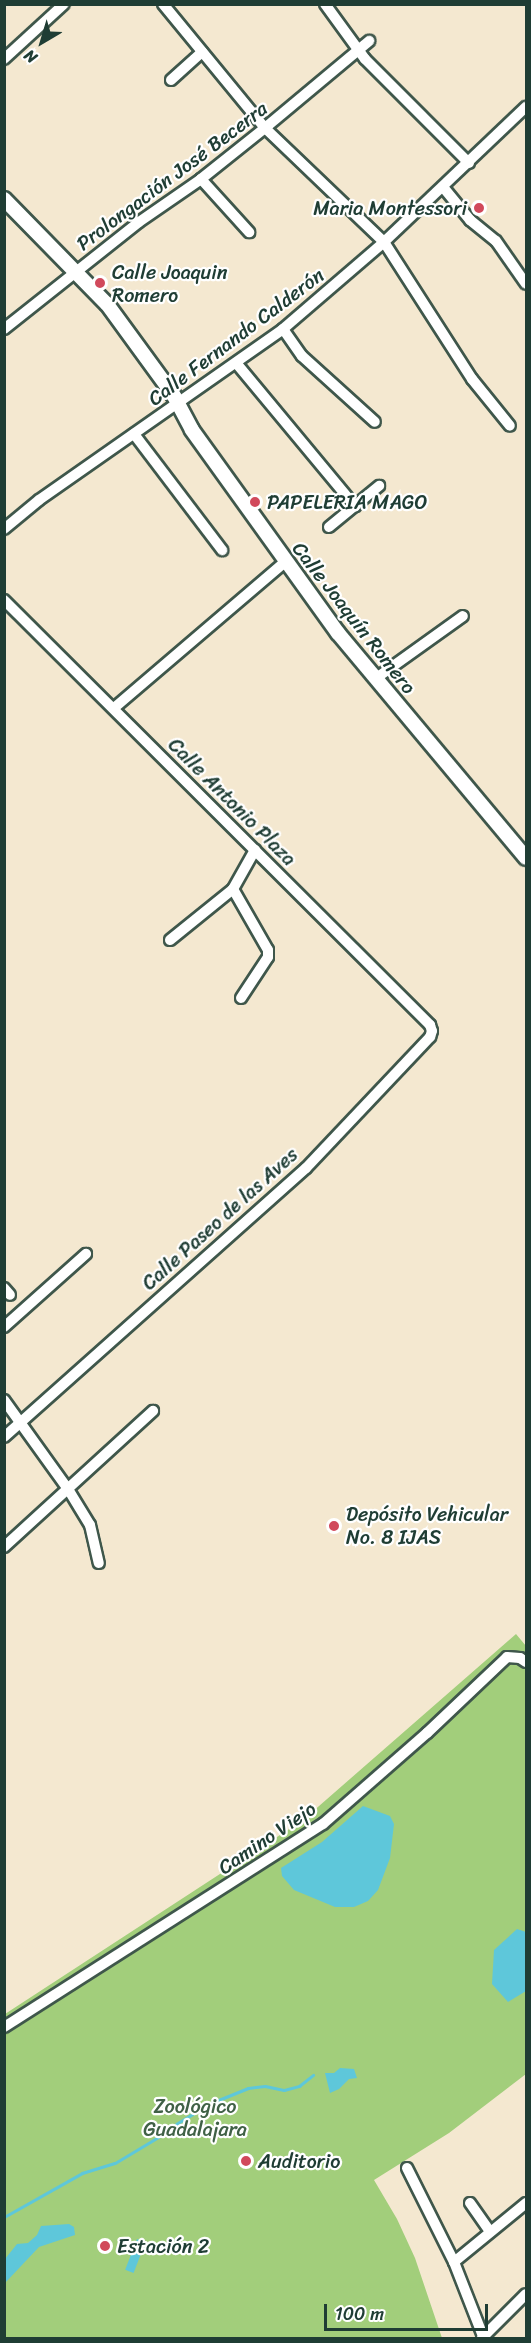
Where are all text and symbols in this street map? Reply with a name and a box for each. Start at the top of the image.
north arrow [12,12,72,72]
text: N [17,42,44,71]
street label: Prolongación José Becerra [72,96,272,256]
place label: Maria Montessori [314,196,467,220]
marker: Maria Montessori [472,201,486,215]
place label: Calle Joaquin Romero [112,260,228,307]
street label: Calle Fernando Calderón [143,263,329,411]
marker: Calle Joaquin Romero [93,276,107,290]
place label: PAPELERIA MAGO [267,490,427,514]
marker: PAPELERIA MAGO [248,495,262,509]
street label: Calle Joaquín Romero [287,537,421,699]
street label: Calle Antonio Plaza [163,733,301,871]
street label: Calle Paseo de las Aves [136,1142,304,1296]
place label: Depósito Vehicular No. 8 IJAS [346,1502,508,1549]
marker: Depósito Vehicular No. 8 IJAS [327,1519,341,1533]
street label: Camino Viejo [213,1796,321,1880]
park label: Zoológico Guadalajara [143,2094,247,2141]
place label: Auditorio [258,2149,340,2173]
marker: Auditorio [239,2154,253,2168]
place label: Estación 2 [117,2234,209,2258]
marker: Estación 2 [98,2239,112,2253]
scale bar [327,2292,490,2330]
text: 100 m [335,2298,384,2330]

